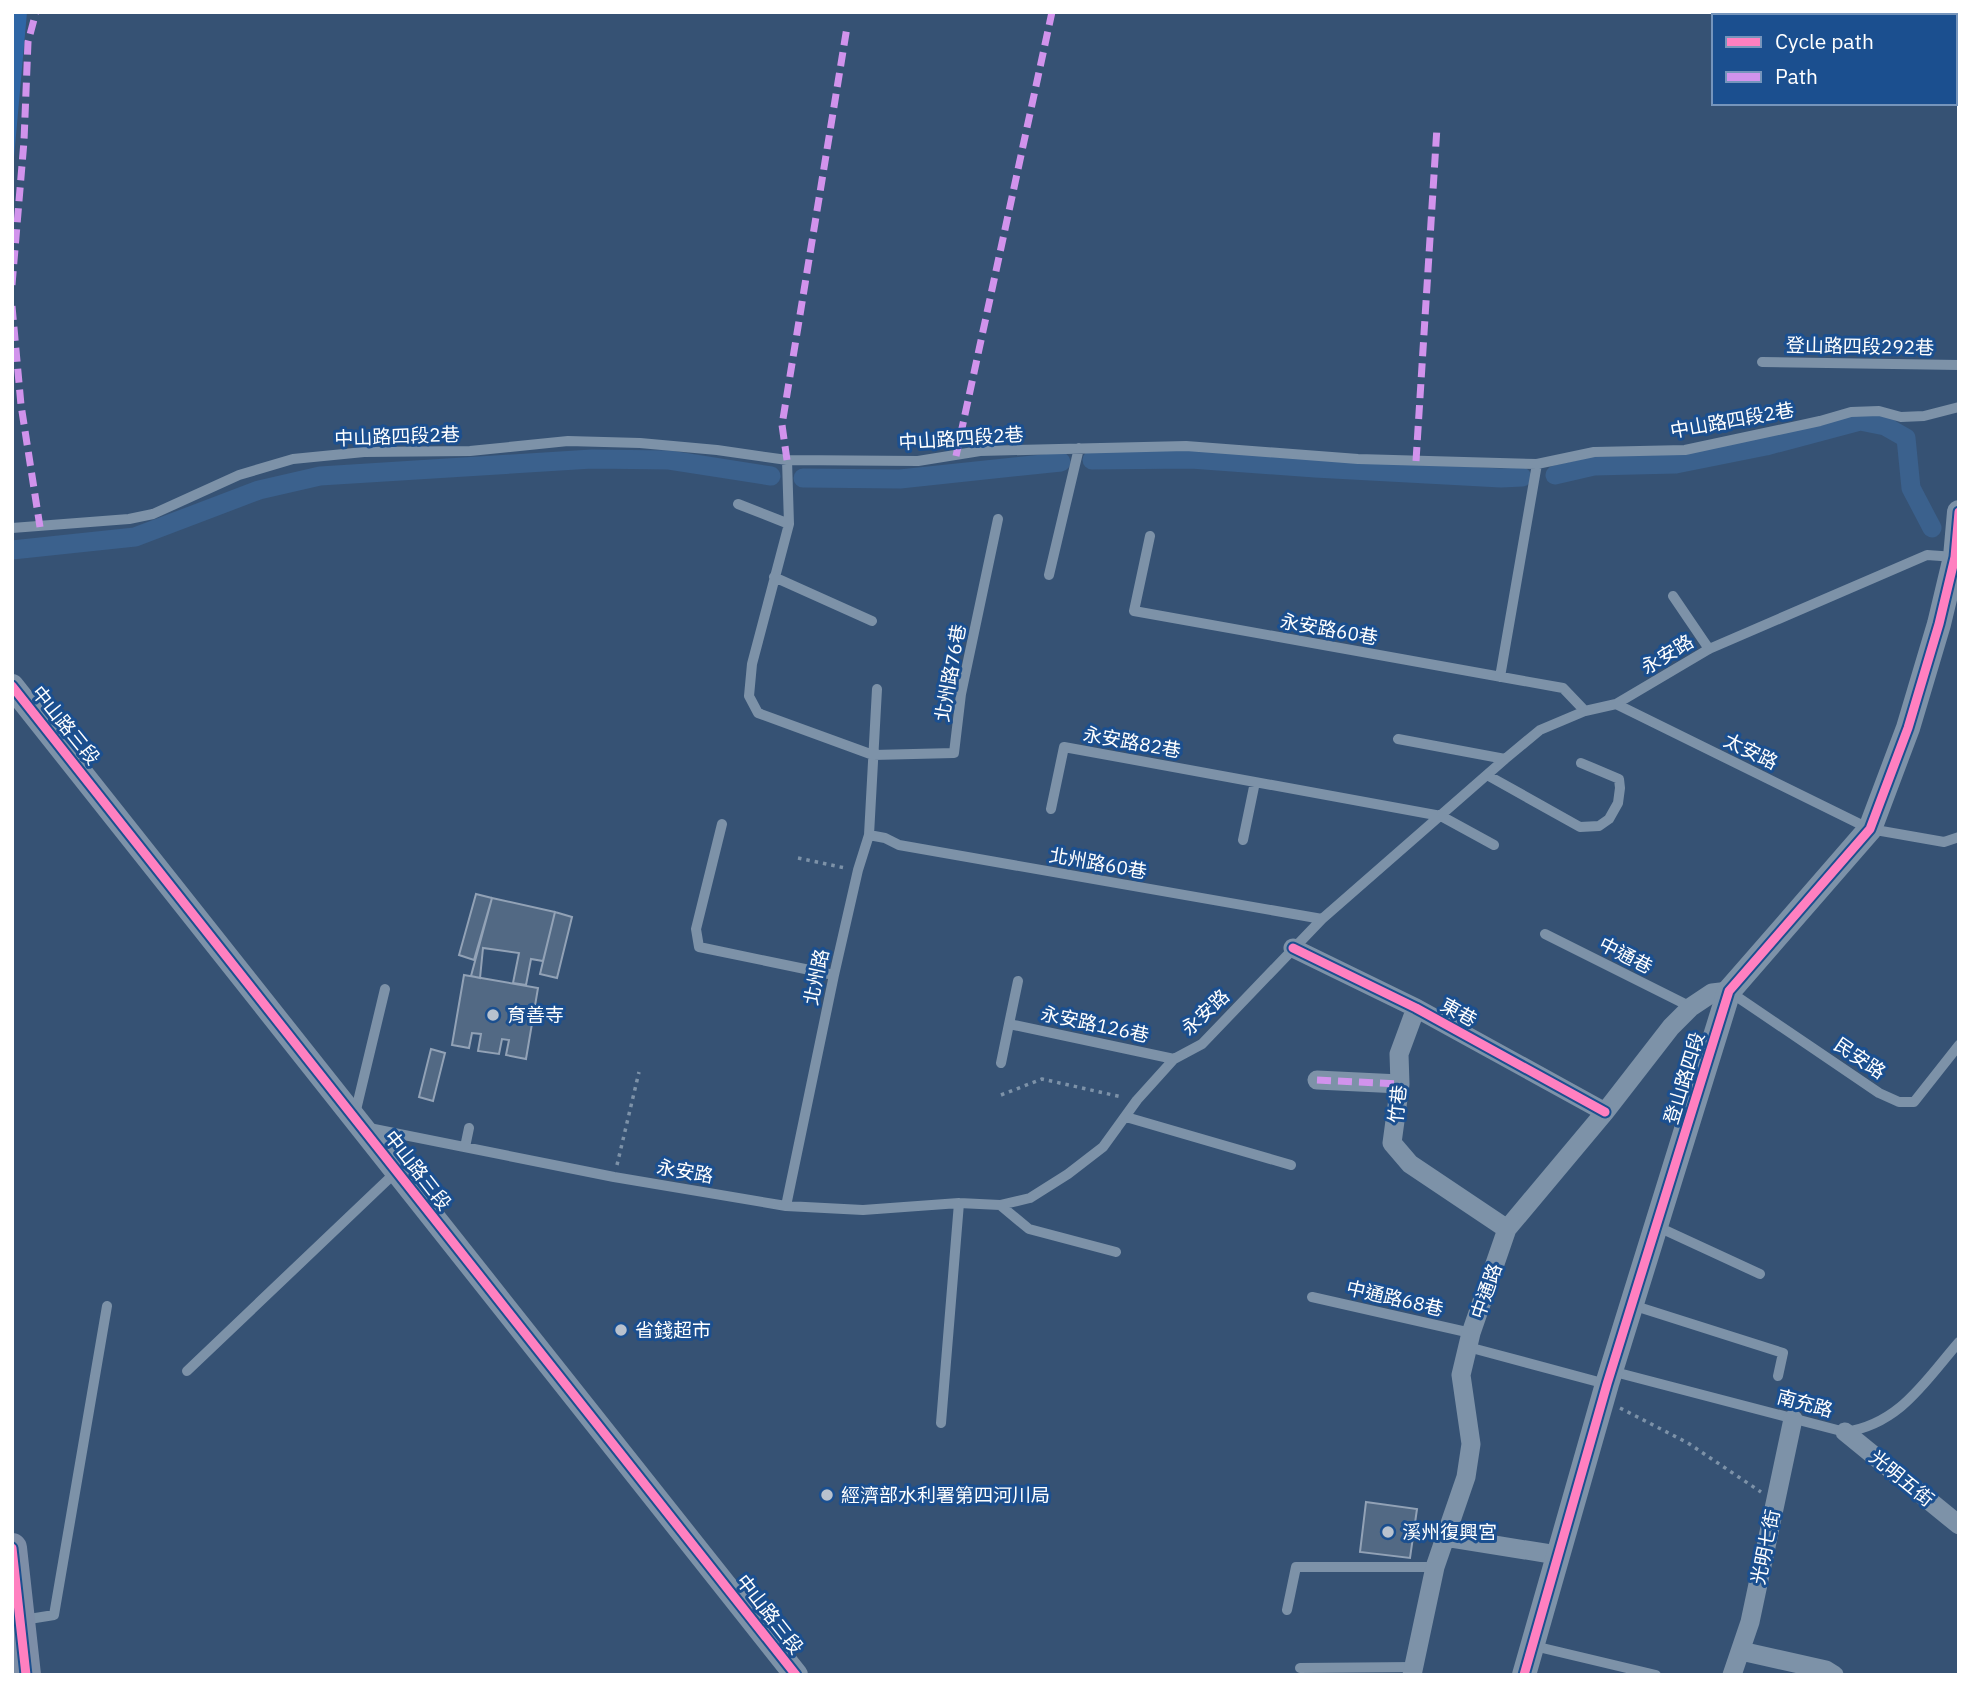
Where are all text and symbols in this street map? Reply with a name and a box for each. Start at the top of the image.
legend [1712,14,1957,105]
text: Cycle path [1775,27,1874,55]
text: Path [1775,62,1818,90]
street label: 登山路四段292巷 [1786,333,1934,359]
street label: 中山路四段2巷 [1668,397,1796,443]
street label: 中山路四段2巷 [334,422,460,450]
street label: 中山路四段2巷 [898,422,1024,454]
street label: 永安路60巷 [1278,609,1380,649]
street label: 北州路76巷 [930,622,970,724]
street label: 永安路 [1636,629,1698,679]
street label: 中山路三段 [27,681,105,769]
street label: 永安路82巷 [1081,722,1183,762]
street label: 太安路 [1720,728,1782,774]
street label: 北州路60巷 [1047,843,1149,883]
street label: 中通巷 [1595,931,1657,979]
street label: 北州路 [798,947,834,1007]
street label: 永安路 [1176,984,1234,1040]
street label: 東巷 [1437,992,1481,1032]
street label: 永安路126巷 [1039,1001,1151,1047]
place label: 育善寺 [507,1003,564,1027]
marker: 育善寺 [485,1007,501,1023]
street label: 登山路四段 [1659,1029,1709,1127]
street label: 民安路 [1830,1032,1890,1084]
street label: 竹巷 [1383,1084,1411,1124]
street label: 中山路三段 [379,1125,457,1215]
street label: 永安路 [655,1154,715,1188]
street label: 中通路 [1465,1260,1507,1322]
street label: 中通路68巷 [1344,1275,1446,1321]
place label: 省錢超市 [635,1318,711,1342]
marker: 省錢超市 [613,1322,629,1338]
street label: 南充路 [1774,1384,1836,1422]
street label: 光明五街 [1865,1445,1939,1511]
place label: 經濟部水利署第四河川局 [841,1483,1050,1507]
marker: 經濟部水利署第四河川局 [819,1487,835,1503]
street label: 光明七街 [1745,1507,1785,1587]
place label: 溪州復興宮 [1402,1520,1497,1544]
marker: 溪州復興宮 [1380,1524,1396,1540]
street label: 中山路三段 [731,1569,809,1659]

